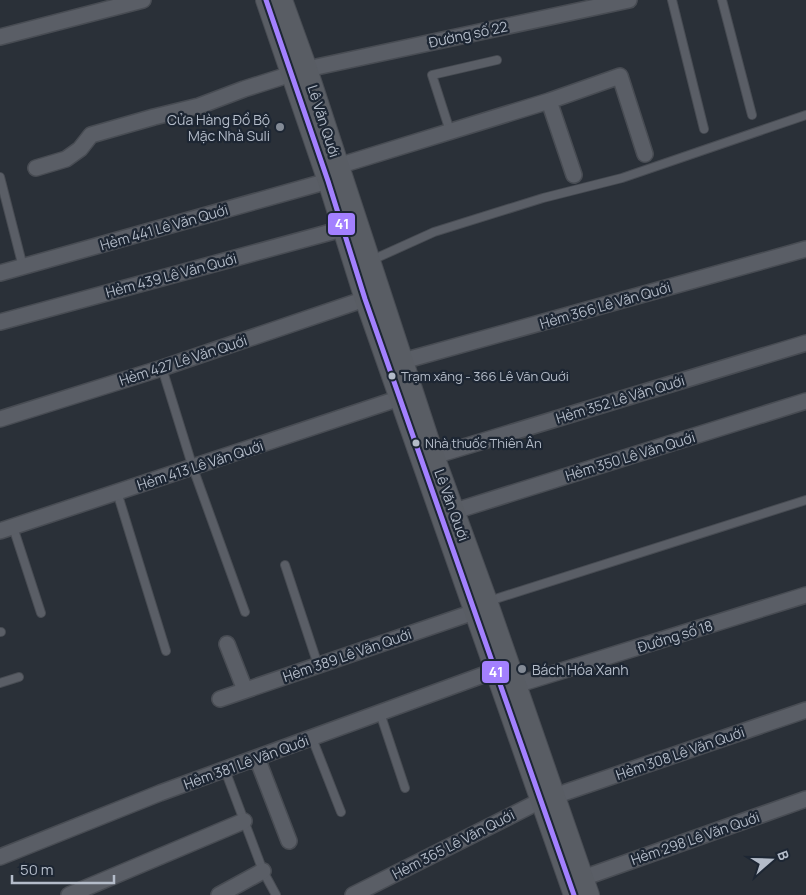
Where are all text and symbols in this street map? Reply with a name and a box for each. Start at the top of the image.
street label: Đường số 22 [427,16,509,52]
street label: Lê Văn Quới [303,82,345,160]
place label: Cửa Hàng Đồ Bộ Mặc Nhà Suli [167,110,270,145]
marker: Cửa Hàng Đồ Bộ Mặc Nhà Suli [274,121,286,133]
street label: Hẻm 441 Lê Văn Quới [98,200,230,254]
line badge: 41 [327,212,356,236]
text: 41 [335,214,349,233]
street label: Hẻm 439 Lê Văn Quới [103,248,239,302]
street label: Hẻm 366 Lê Văn Quới [537,277,673,333]
street label: Hẻm 427 Lê Văn Quới [117,330,249,390]
place label: Trạm xăng - 366 Lê Văn Quới [401,367,569,385]
street label: Hẻm 352 Lê Văn Quới [553,370,687,428]
marker: Trạm xăng - 366 Lê Văn Quới [387,371,397,381]
street label: Hẻm 350 Lê Văn Quới [563,427,697,485]
place label: Nhà thuốc Thiên Ân [425,434,542,452]
street label: Hẻm 413 Lê Văn Quới [134,436,266,494]
marker: Nhà thuốc Thiên Ân [411,438,421,448]
street label: Lê Văn Quới [430,466,474,544]
street label: Đường số 18 [635,616,715,656]
street label: Hẻm 389 Lê Văn Quới [280,624,414,686]
line badge: 41 [481,660,510,684]
place label: Bách Hóa Xanh [532,660,629,679]
text: 41 [489,662,503,681]
marker: Bách Hóa Xanh [516,663,528,675]
street label: Hẻm 308 Lê Văn Quới [613,722,747,784]
street label: Hẻm 381 Lê Văn Quới [181,731,311,793]
street label: Hẻm 365 Lê Văn Quới [389,805,517,883]
street label: Hẻm 298 Lê Văn Quới [628,807,762,869]
north arrow [746,835,796,885]
text: B [773,848,794,863]
scale bar [12,852,115,884]
text: 50 m [20,859,54,880]

